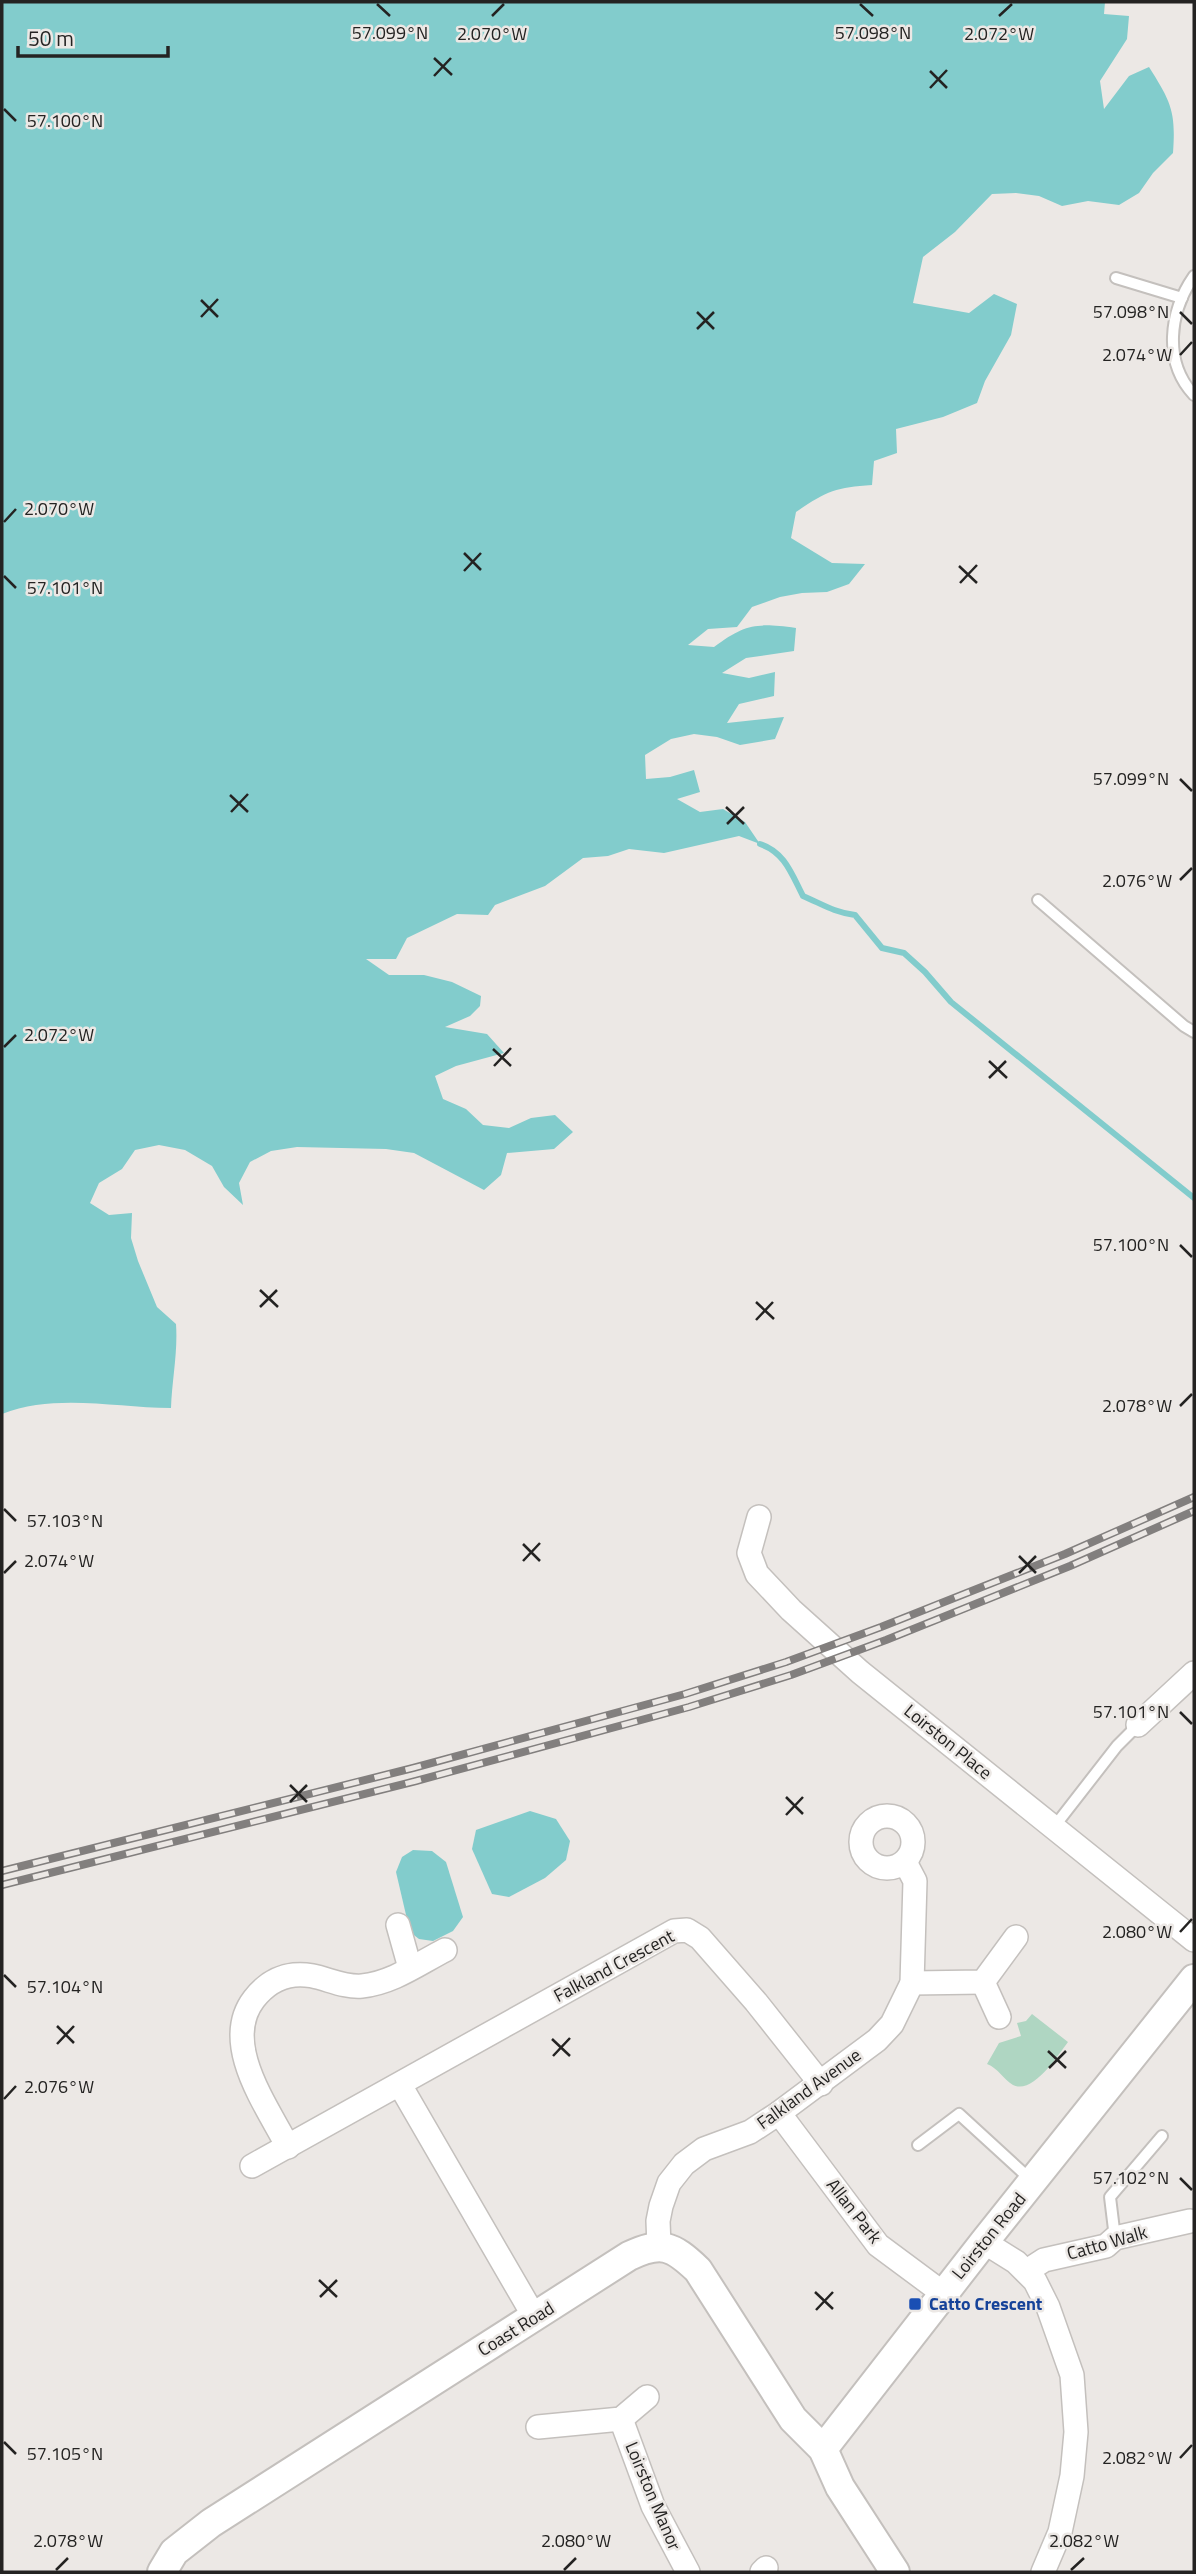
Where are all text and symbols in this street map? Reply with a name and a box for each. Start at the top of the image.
scale bar [18,14,168,58]
text: 57.099°N [352,19,428,46]
text: 57.098°N [835,19,911,46]
text: 2.070°W [457,20,527,47]
text: 2.072°W [964,20,1034,47]
text: 50 m [28,22,74,54]
text: 57.100°N [27,107,103,134]
text: 57.098°N [1093,298,1169,325]
text: 2.074°W [1102,341,1172,368]
text: 2.070°W [24,495,94,522]
text: 57.101°N [27,574,103,601]
text: 57.099°N [1093,765,1169,792]
text: 2.076°W [1102,867,1172,894]
text: 2.072°W [24,1021,94,1048]
text: 57.100°N [1093,1231,1169,1258]
text: 2.078°W [1102,1392,1172,1419]
text: 57.103°N [27,1507,103,1534]
text: 2.074°W [24,1547,94,1574]
street label: Loirston Place [898,1698,998,1786]
text: 57.101°N [1093,1698,1169,1725]
text: 2.080°W [1102,1918,1172,1945]
street label: Falkland Crescent [549,1922,679,2009]
text: 57.104°N [27,1973,103,2000]
street label: Falkland Avenue [751,2041,867,2136]
text: 2.076°W [24,2073,94,2100]
text: 57.102°N [1093,2164,1169,2191]
street label: Allan Park [820,2172,889,2249]
street label: Loirston Road [945,2186,1032,2285]
street label: Catto Walk [1064,2218,1151,2267]
place label: Catto Crescent [929,2290,1043,2317]
street label: Coast Road [472,2294,559,2363]
marker: Catto Crescent [907,2296,923,2312]
street label: Loirston Manor [618,2437,688,2554]
text: 57.105°N [27,2440,103,2467]
text: 2.082°W [1102,2444,1172,2471]
text: 2.078°W [33,2527,103,2554]
text: 2.080°W [541,2527,611,2554]
text: 2.082°W [1049,2527,1119,2554]

